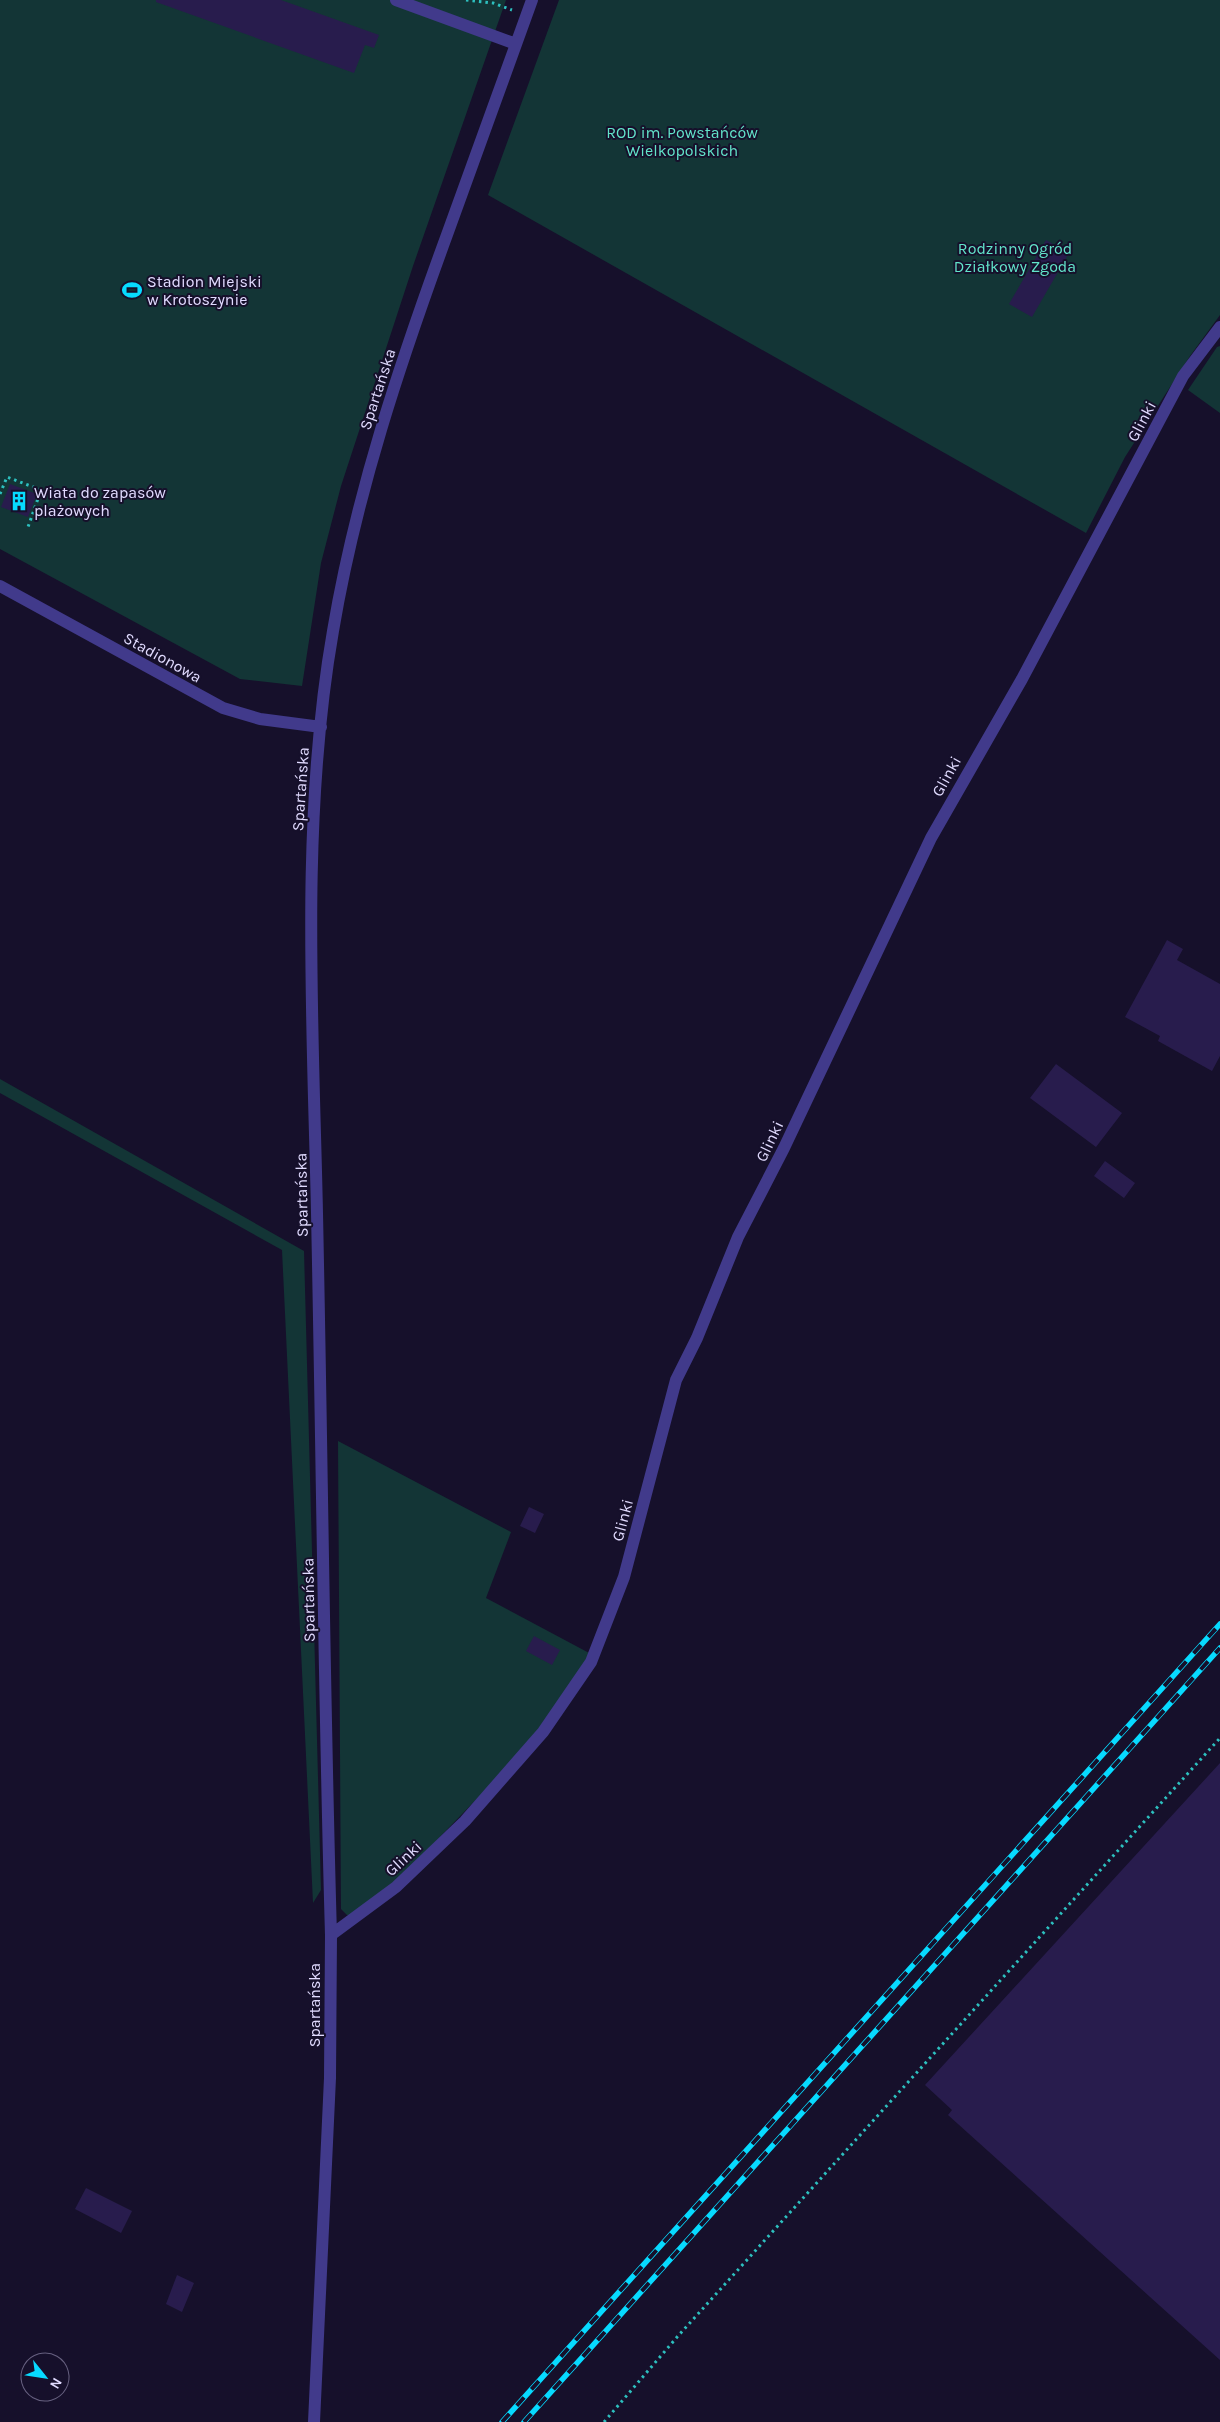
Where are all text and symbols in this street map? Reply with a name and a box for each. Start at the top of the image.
park label: ROD im. Powstańców Wielkopolskich [606,123,758,160]
park label: Rodzinny Ogród Działkowy Zgoda [954,239,1076,276]
place label: Stadion Miejski w Krotoszynie [147,272,262,309]
sports icon: Stadion Miejski w Krotoszynie [121,279,143,301]
street label: Spartańska [355,346,400,432]
street label: Glinki [1123,398,1160,445]
place label: Wiata do zapasów plażowych [34,483,166,520]
building icon: Wiata do zapasów plażowych [8,490,30,512]
street label: Stadionowa [120,628,205,687]
street label: Spartańska [288,746,313,832]
street label: Glinki [928,753,965,800]
street label: Glinki [751,1118,787,1165]
street label: Spartańska [291,1153,312,1237]
street label: Glinki [608,1497,637,1543]
street label: Spartańska [298,1558,319,1642]
street label: Glinki [381,1837,426,1880]
street label: Spartańska [305,1963,324,2047]
north arrow [20,2352,70,2402]
text: N [46,2375,66,2392]

